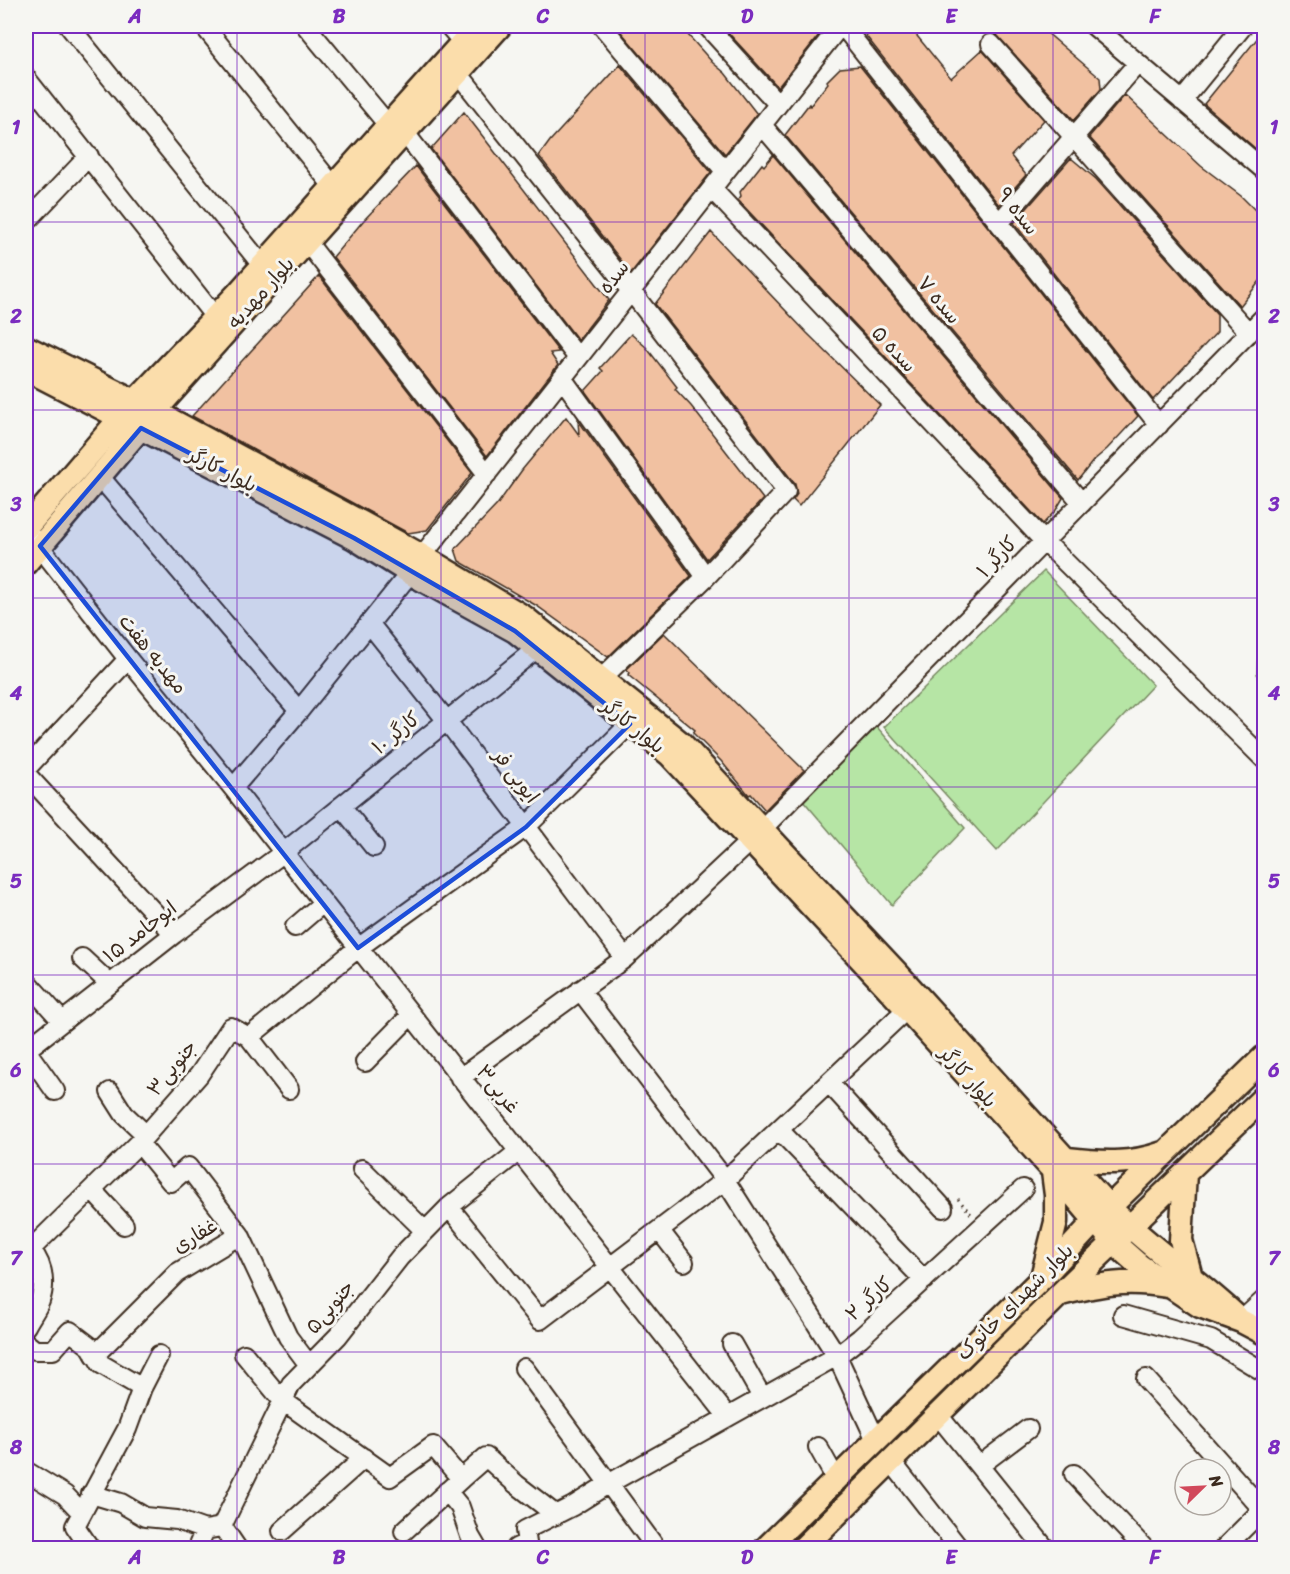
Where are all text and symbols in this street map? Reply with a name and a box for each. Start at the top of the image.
text: A [127,0,142,34]
text: B [333,0,346,34]
text: C [536,0,550,34]
text: D [741,0,754,34]
text: E [945,0,958,34]
text: F [1149,0,1162,34]
text: 1 [12,110,21,145]
text: 1 [1270,110,1279,145]
street label: سده ۹ [988,179,1048,243]
street label: بلوار مهدیه [218,248,304,338]
street label: سده [589,252,639,302]
street label: سده ۷ [908,268,970,332]
text: 2 [9,299,22,334]
text: 2 [1267,299,1280,334]
street label: سده ۵ [863,317,925,381]
street label: بلوار کارگر [179,437,263,503]
text: 3 [10,487,22,522]
text: 3 [1268,487,1280,522]
street label: کارگر ۱ [968,527,1026,587]
street label: مهدیه هفت [109,606,197,702]
text: 4 [9,676,23,711]
text: 4 [1267,676,1281,711]
street label: بلوار کارگر [591,688,673,763]
street label: کارگر ۱۰ [364,702,428,764]
street label: ایوبی فر [482,739,549,811]
text: 5 [10,864,22,899]
text: 5 [1268,864,1280,899]
street label: ابوحامد ۱۵ [95,892,185,972]
street label: جنوبی۳ [138,1032,206,1104]
street label: بلوار کارگر [929,1036,1006,1116]
text: 6 [9,1053,22,1088]
text: 6 [1267,1053,1280,1088]
street label: غربی۳ [467,1056,529,1122]
street label: غفاری [166,1209,224,1263]
street label: بلوار شهدای خانوک [948,1235,1082,1369]
text: 7 [10,1241,23,1276]
text: 7 [1268,1241,1281,1276]
street label: کارگر ۲ [837,1268,901,1330]
street label: جنوبی۵ [296,1272,364,1342]
text: 8 [9,1430,23,1465]
text: 8 [1267,1430,1281,1465]
north arrow [1173,1457,1233,1517]
text: N [1200,1469,1232,1493]
text: A [127,1540,142,1574]
text: B [333,1540,346,1574]
text: C [536,1540,550,1574]
text: D [741,1540,754,1574]
text: E [945,1540,958,1574]
text: F [1149,1540,1162,1574]

